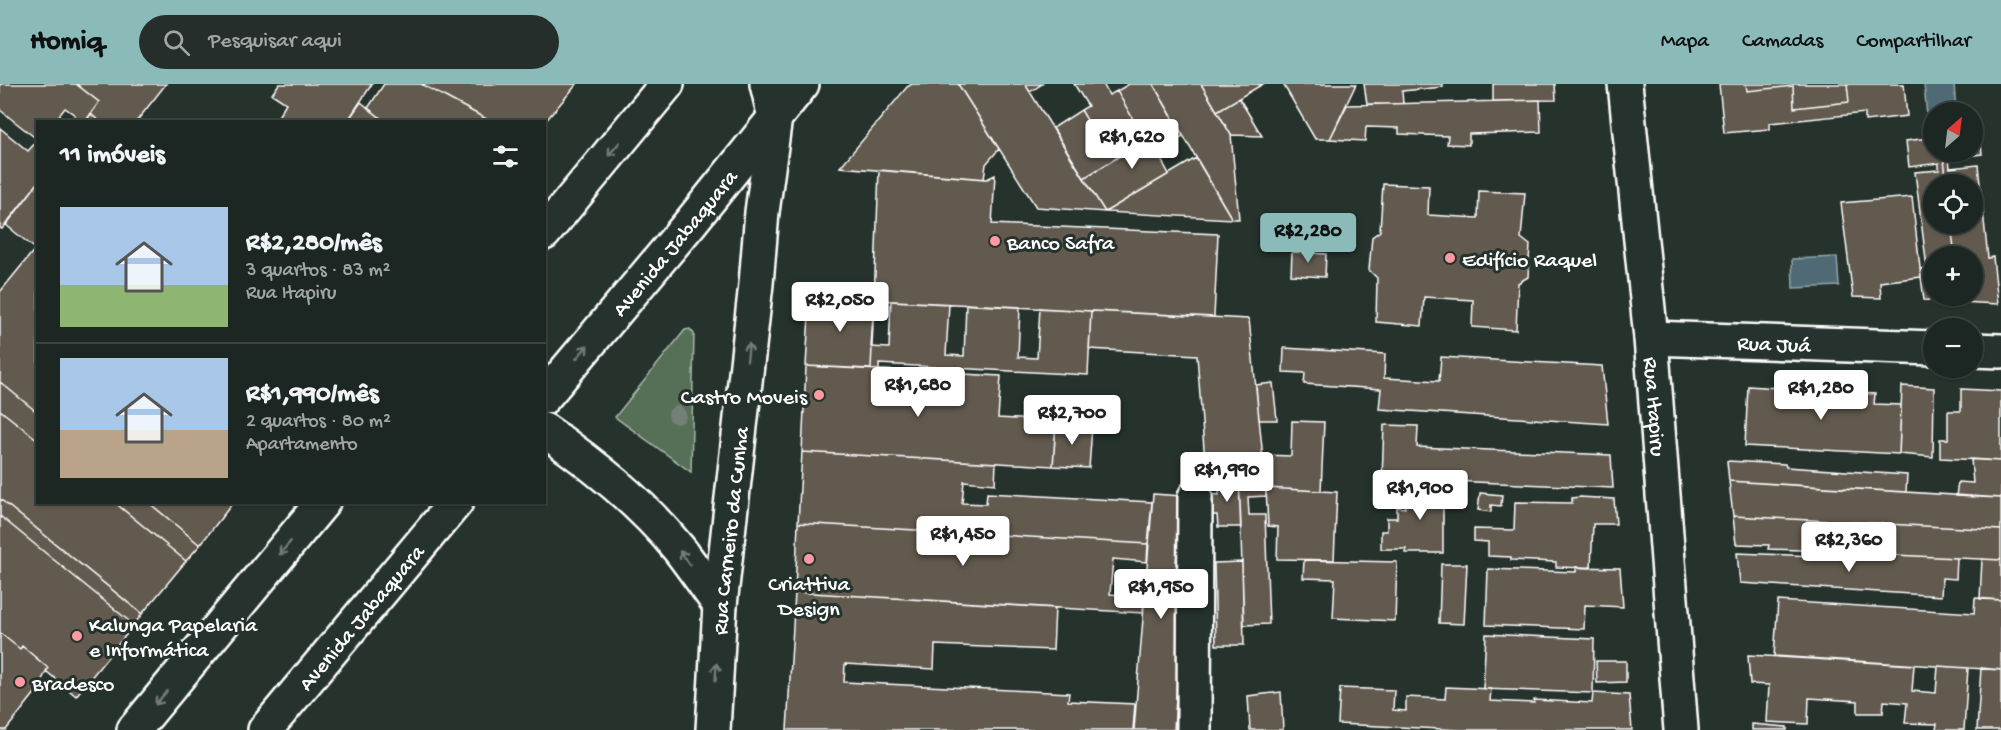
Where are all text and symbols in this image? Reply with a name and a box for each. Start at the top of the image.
search box [139,15,559,69]
text: Homiq [30,26,103,59]
icon: search [160,26,193,59]
text: Pesquisar aqui [208,29,342,55]
text: Mapa [1661,30,1709,55]
text: Camadas [1742,30,1823,55]
text: Compartilhar [1856,30,1971,55]
north arrow [1923,102,1983,162]
map controls [1923,102,1983,378]
pin: R$1,620 [1077,119,1187,170]
text: R$1,620 [1099,127,1165,150]
icon: filters [489,140,522,173]
text: 11 imóveis [60,141,165,172]
one-way arrow [608,141,621,157]
street label: Avenida Jabaquara [608,165,745,323]
button: locate [1923,174,1983,234]
pin: R$2,280 [1253,213,1363,264]
text: R$2,280 [1274,221,1342,244]
text: R$2,280/mês [246,229,382,260]
icon: home [108,231,180,303]
place label: Banco Safra [1006,232,1115,258]
marker: Banco Safra [988,234,1002,248]
button: + [1923,246,1983,306]
place label: Edifício Raquel [1462,249,1597,275]
marker: Edifício Raquel [1443,251,1457,265]
text: 3 quartos · 83 m² [246,260,391,283]
pin: R$2,050 [785,282,895,333]
text: Rua Itapiru [246,283,336,306]
text: R$2,050 [806,290,874,313]
button: − [1923,318,1983,378]
street label: Rua Juá [1737,332,1812,361]
one-way arrow [743,343,754,363]
one-way arrow [575,345,589,360]
street label: Rua Itapiru [1635,356,1669,457]
pin: R$1,680 [863,367,973,418]
pin: R$1,280 [1766,370,1876,421]
text: R$1,680 [885,375,951,398]
text: R$1,280 [1788,378,1854,401]
text: R$1,990/mês [246,380,378,411]
icon: home [108,382,180,454]
place label: Castro Moveis [681,386,808,412]
marker: Castro Moveis [812,388,826,402]
pin: R$2,700 [1017,395,1127,446]
text: R$2,700 [1038,403,1106,426]
text: 2 quartos · 80 m² [246,411,391,434]
street label: Rua Carneiro da Cunha [709,425,757,636]
text: Apartamento [246,434,358,457]
pin: R$1,990 [1172,452,1282,503]
text: R$1,990 [1194,460,1260,483]
pin: R$1,900 [1365,470,1475,521]
text: R$1,900 [1387,478,1453,501]
pin: R$1,450 [908,516,1018,567]
pin: R$2,360 [1794,522,1904,573]
text: R$1,450 [930,524,996,547]
text: R$2,360 [1815,530,1883,553]
one-way arrow [279,540,292,556]
street label: Avenida Jabaquara [294,540,432,698]
one-way arrow [679,550,691,566]
marker: Criattiva Design [802,552,816,566]
pin: R$1,950 [1106,569,1216,620]
place label: Criattiva Design [768,573,850,624]
text: R$1,950 [1128,577,1194,600]
place label: Kalunga Papelaria e Informática [89,614,258,665]
marker: Kalunga Papelaria e Informática [70,629,84,643]
one-way arrow [711,662,722,682]
place label: Bradesco [31,673,115,699]
marker: Bradesco [13,675,27,689]
one-way arrow [154,690,168,705]

